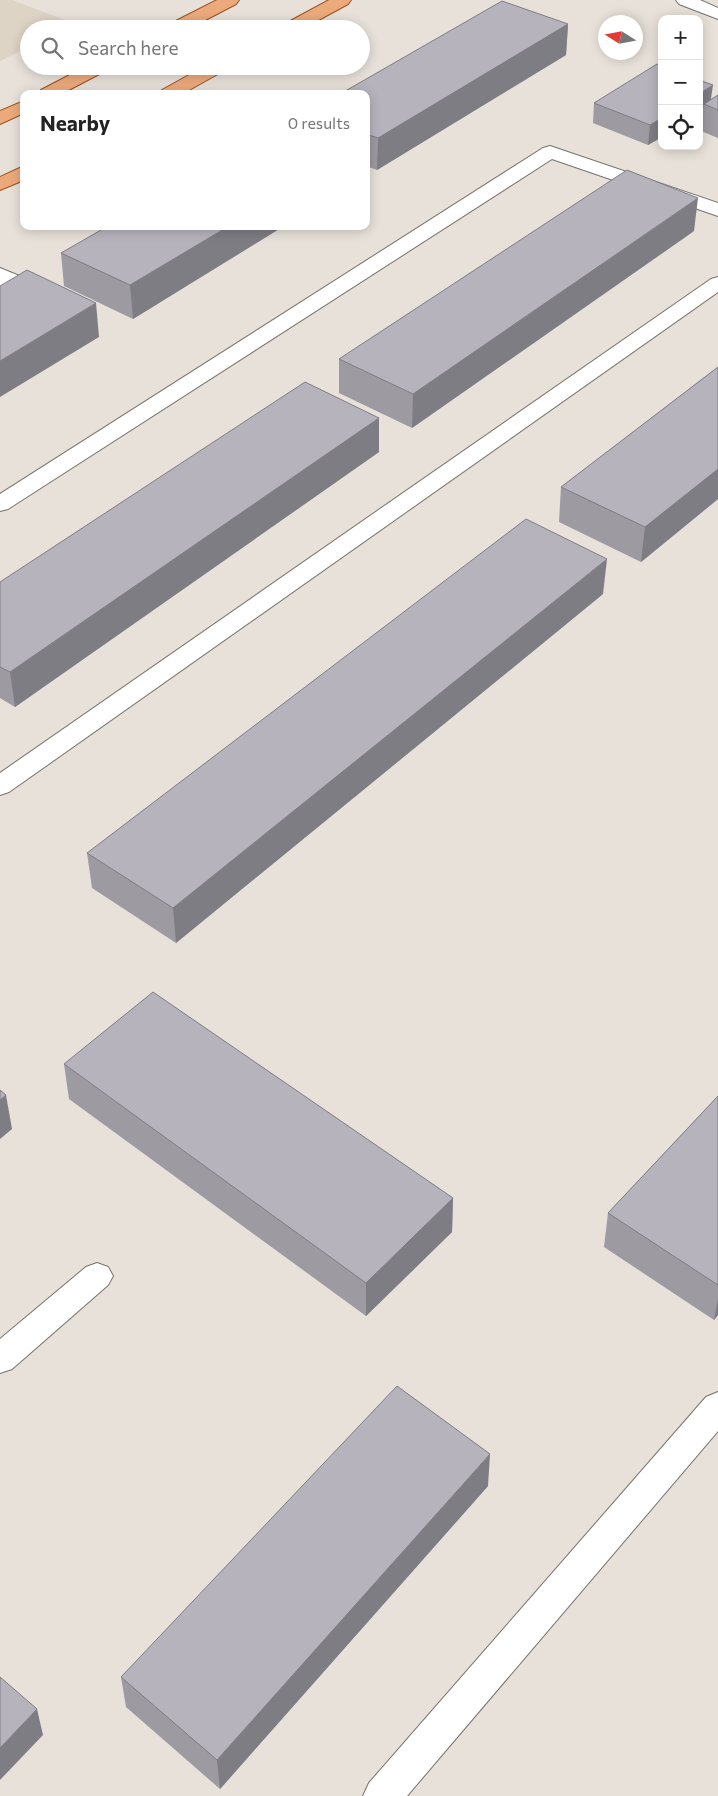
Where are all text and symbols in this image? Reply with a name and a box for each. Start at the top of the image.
north arrow [598,15,643,60]
map controls [658,15,703,150]
button: + [658,15,703,60]
search box [20,20,370,75]
icon: search [38,34,66,62]
text: Search here [78,36,178,59]
button: − [658,60,703,105]
button: locate [658,105,703,150]
text: Nearby [40,110,110,135]
text: 0 results [288,113,350,132]

